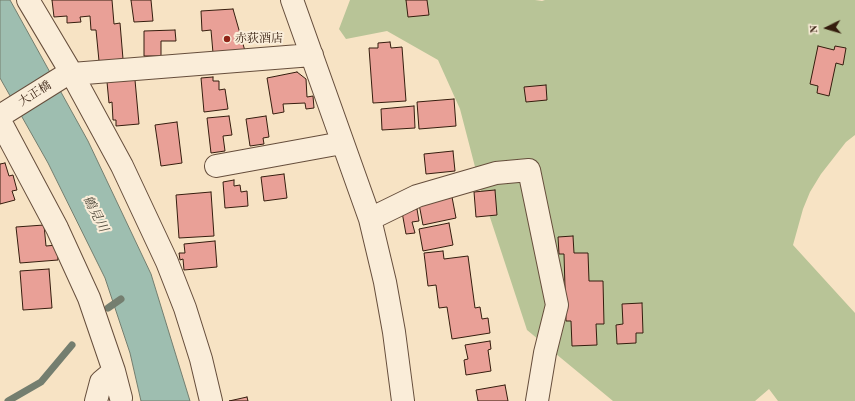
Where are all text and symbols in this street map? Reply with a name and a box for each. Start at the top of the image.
north arrow [807,8,847,48]
text: N [809,24,820,34]
place label: 赤荻酒店 [235,32,283,46]
marker: 赤荻酒店 [222,34,232,44]
street label: 大正橋 [16,78,54,110]
water label: 鶴見川 [79,193,111,235]

